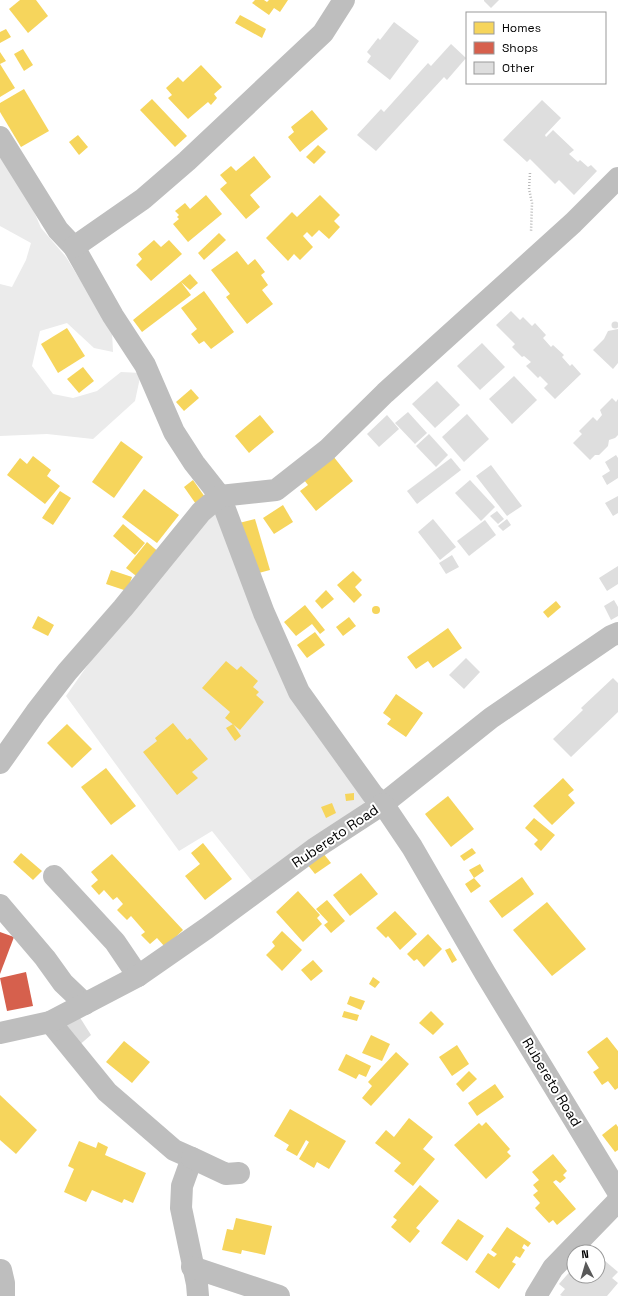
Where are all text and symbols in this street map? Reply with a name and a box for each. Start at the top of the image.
legend [466,12,606,84]
text: Homes [502,20,541,36]
text: Shops [502,40,538,56]
text: Other [502,60,535,76]
street label: Rubereto Road [288,800,382,872]
street label: Rubereto Road [518,1034,586,1130]
north arrow [566,1244,606,1284]
text: N [581,1247,589,1261]

